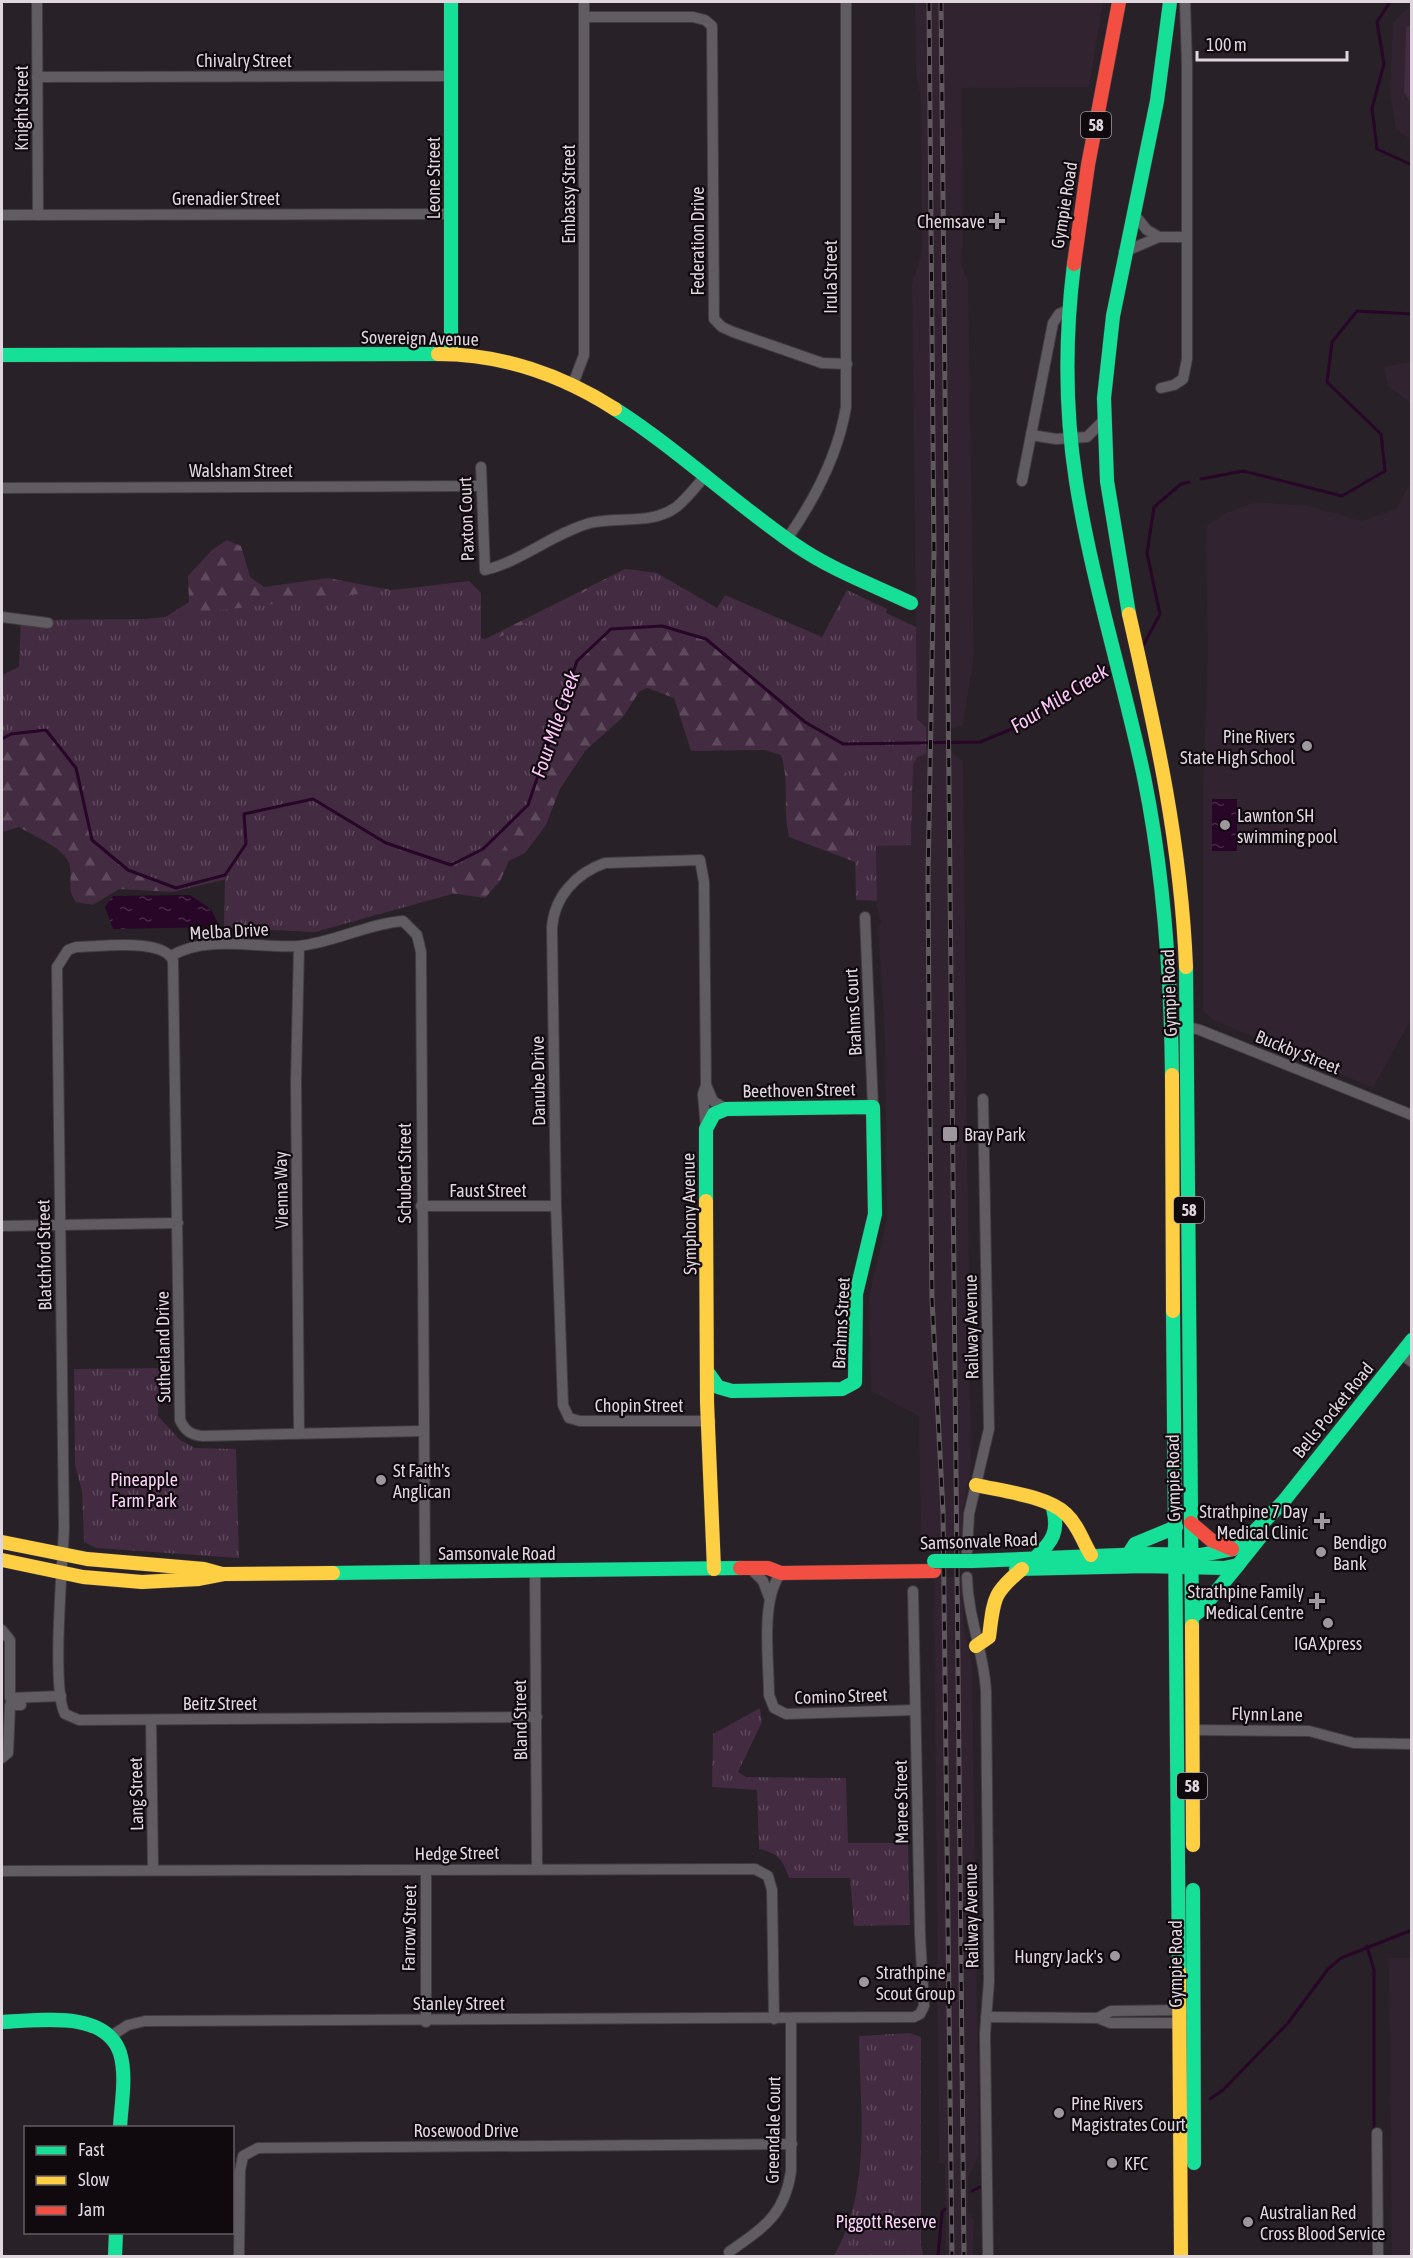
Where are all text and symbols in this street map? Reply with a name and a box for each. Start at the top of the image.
scale bar [1197,24,1347,62]
text: 100 m [1206,34,1247,55]
street label: Chivalry Street [196,50,292,71]
street label: Knight Street [11,65,32,151]
road number: 58 [1081,112,1111,138]
street label: Leone Street [423,137,444,219]
street label: Embassy Street [558,144,579,244]
street label: Gympie Road [1047,160,1081,250]
street label: Federation Drive [687,187,708,295]
street label: Grenadier Street [172,188,280,209]
place label: Chemsave [917,211,985,232]
marker: Chemsave [990,214,1004,228]
street label: Irula Street [820,240,841,314]
street label: Sovereign Avenue [361,326,479,350]
street label: Walsham Street [189,460,293,481]
street label: Paxton Court [454,476,478,562]
water label: Four Mile Creek [1006,659,1112,737]
water label: Four Mile Creek [526,668,584,780]
place label: Pine Rivers State High School [1180,726,1295,768]
marker: Pine Rivers State High School [1300,739,1314,753]
place label: Lawnton SH swimming pool [1237,805,1338,847]
marker: Lawnton SH swimming pool [1218,818,1232,832]
street label: Melba Drive [189,918,269,944]
street label: Gympie Road [1157,949,1181,1037]
street label: Brahms Court [840,968,866,1056]
street label: Buckby Street [1253,1025,1343,1079]
street label: Danube Drive [527,1036,549,1126]
street label: Beethoven Street [742,1079,856,1101]
street label: Schubert Street [394,1123,415,1223]
place label: Bray Park [964,1124,1026,1145]
marker: Bray Park [941,1125,959,1143]
street label: Vienna Way [270,1151,292,1229]
street label: Symphony Avenue [677,1153,701,1275]
street label: Faust Street [449,1180,527,1201]
road number: 58 [1174,1197,1204,1223]
street label: Blatchford Street [33,1199,55,1311]
street label: Railway Avenue [960,1274,982,1380]
street label: Brahms Street [828,1277,854,1369]
street label: Sutherland Drive [152,1291,174,1403]
street label: Bells Pocket Road [1288,1358,1378,1462]
street label: Chopin Street [595,1395,683,1416]
street label: Gympie Road [1162,1434,1184,1522]
place label: St Faith's Anglican [393,1460,451,1502]
park label: Pineapple Farm Park [110,1469,178,1511]
marker: St Faith's Anglican [374,1473,388,1487]
place label: Strathpine 7 Day Medical Clinic [1199,1501,1308,1543]
marker: Strathpine 7 Day Medical Clinic [1313,1512,1331,1530]
street label: Samsonvale Road [920,1528,1038,1554]
place label: Bendigo Bank [1333,1532,1387,1574]
street label: Samsonvale Road [438,1543,556,1564]
marker: Bendigo Bank [1314,1545,1328,1559]
place label: Strathpine Family Medical Centre [1188,1581,1304,1623]
marker: Strathpine Family Medical Centre [1308,1592,1326,1610]
marker: IGA Xpress [1321,1616,1335,1630]
place label: IGA Xpress [1294,1633,1362,1654]
street label: Bland Street [509,1679,531,1761]
street label: Comino Street [794,1684,888,1708]
street label: Beitz Street [183,1693,257,1714]
street label: Flynn Lane [1231,1703,1303,1725]
street label: Lang Street [125,1757,147,1831]
street label: Maree Street [890,1760,912,1844]
road number: 58 [1177,1773,1207,1799]
street label: Hedge Street [415,1842,499,1864]
street label: Railway Avenue [960,1863,982,1969]
street label: Farrow Street [398,1884,420,1972]
street label: Gympie Road [1165,1920,1186,2008]
place label: Hungry Jack's [1014,1946,1103,1967]
marker: Hungry Jack's [1108,1949,1122,1963]
place label: Strathpine Scout Group [876,1962,956,2004]
marker: Strathpine Scout Group [857,1975,871,1989]
street label: Stanley Street [413,1993,505,2014]
street label: Greendale Court [762,2076,784,2184]
place label: Pine Rivers Magistrates Court [1071,2093,1186,2135]
marker: Pine Rivers Magistrates Court [1052,2106,1066,2120]
street label: Rosewood Drive [413,2120,519,2141]
legend [24,2126,234,2234]
text: Fast [78,2139,105,2160]
place label: KFC [1124,2153,1148,2174]
marker: KFC [1105,2156,1119,2170]
text: Slow [78,2169,109,2190]
text: Jam [78,2199,105,2220]
place label: Australian Red Cross Blood Service [1260,2202,1386,2244]
park label: Piggott Reserve [835,2211,937,2232]
marker: Australian Red Cross Blood Service [1241,2215,1255,2229]

